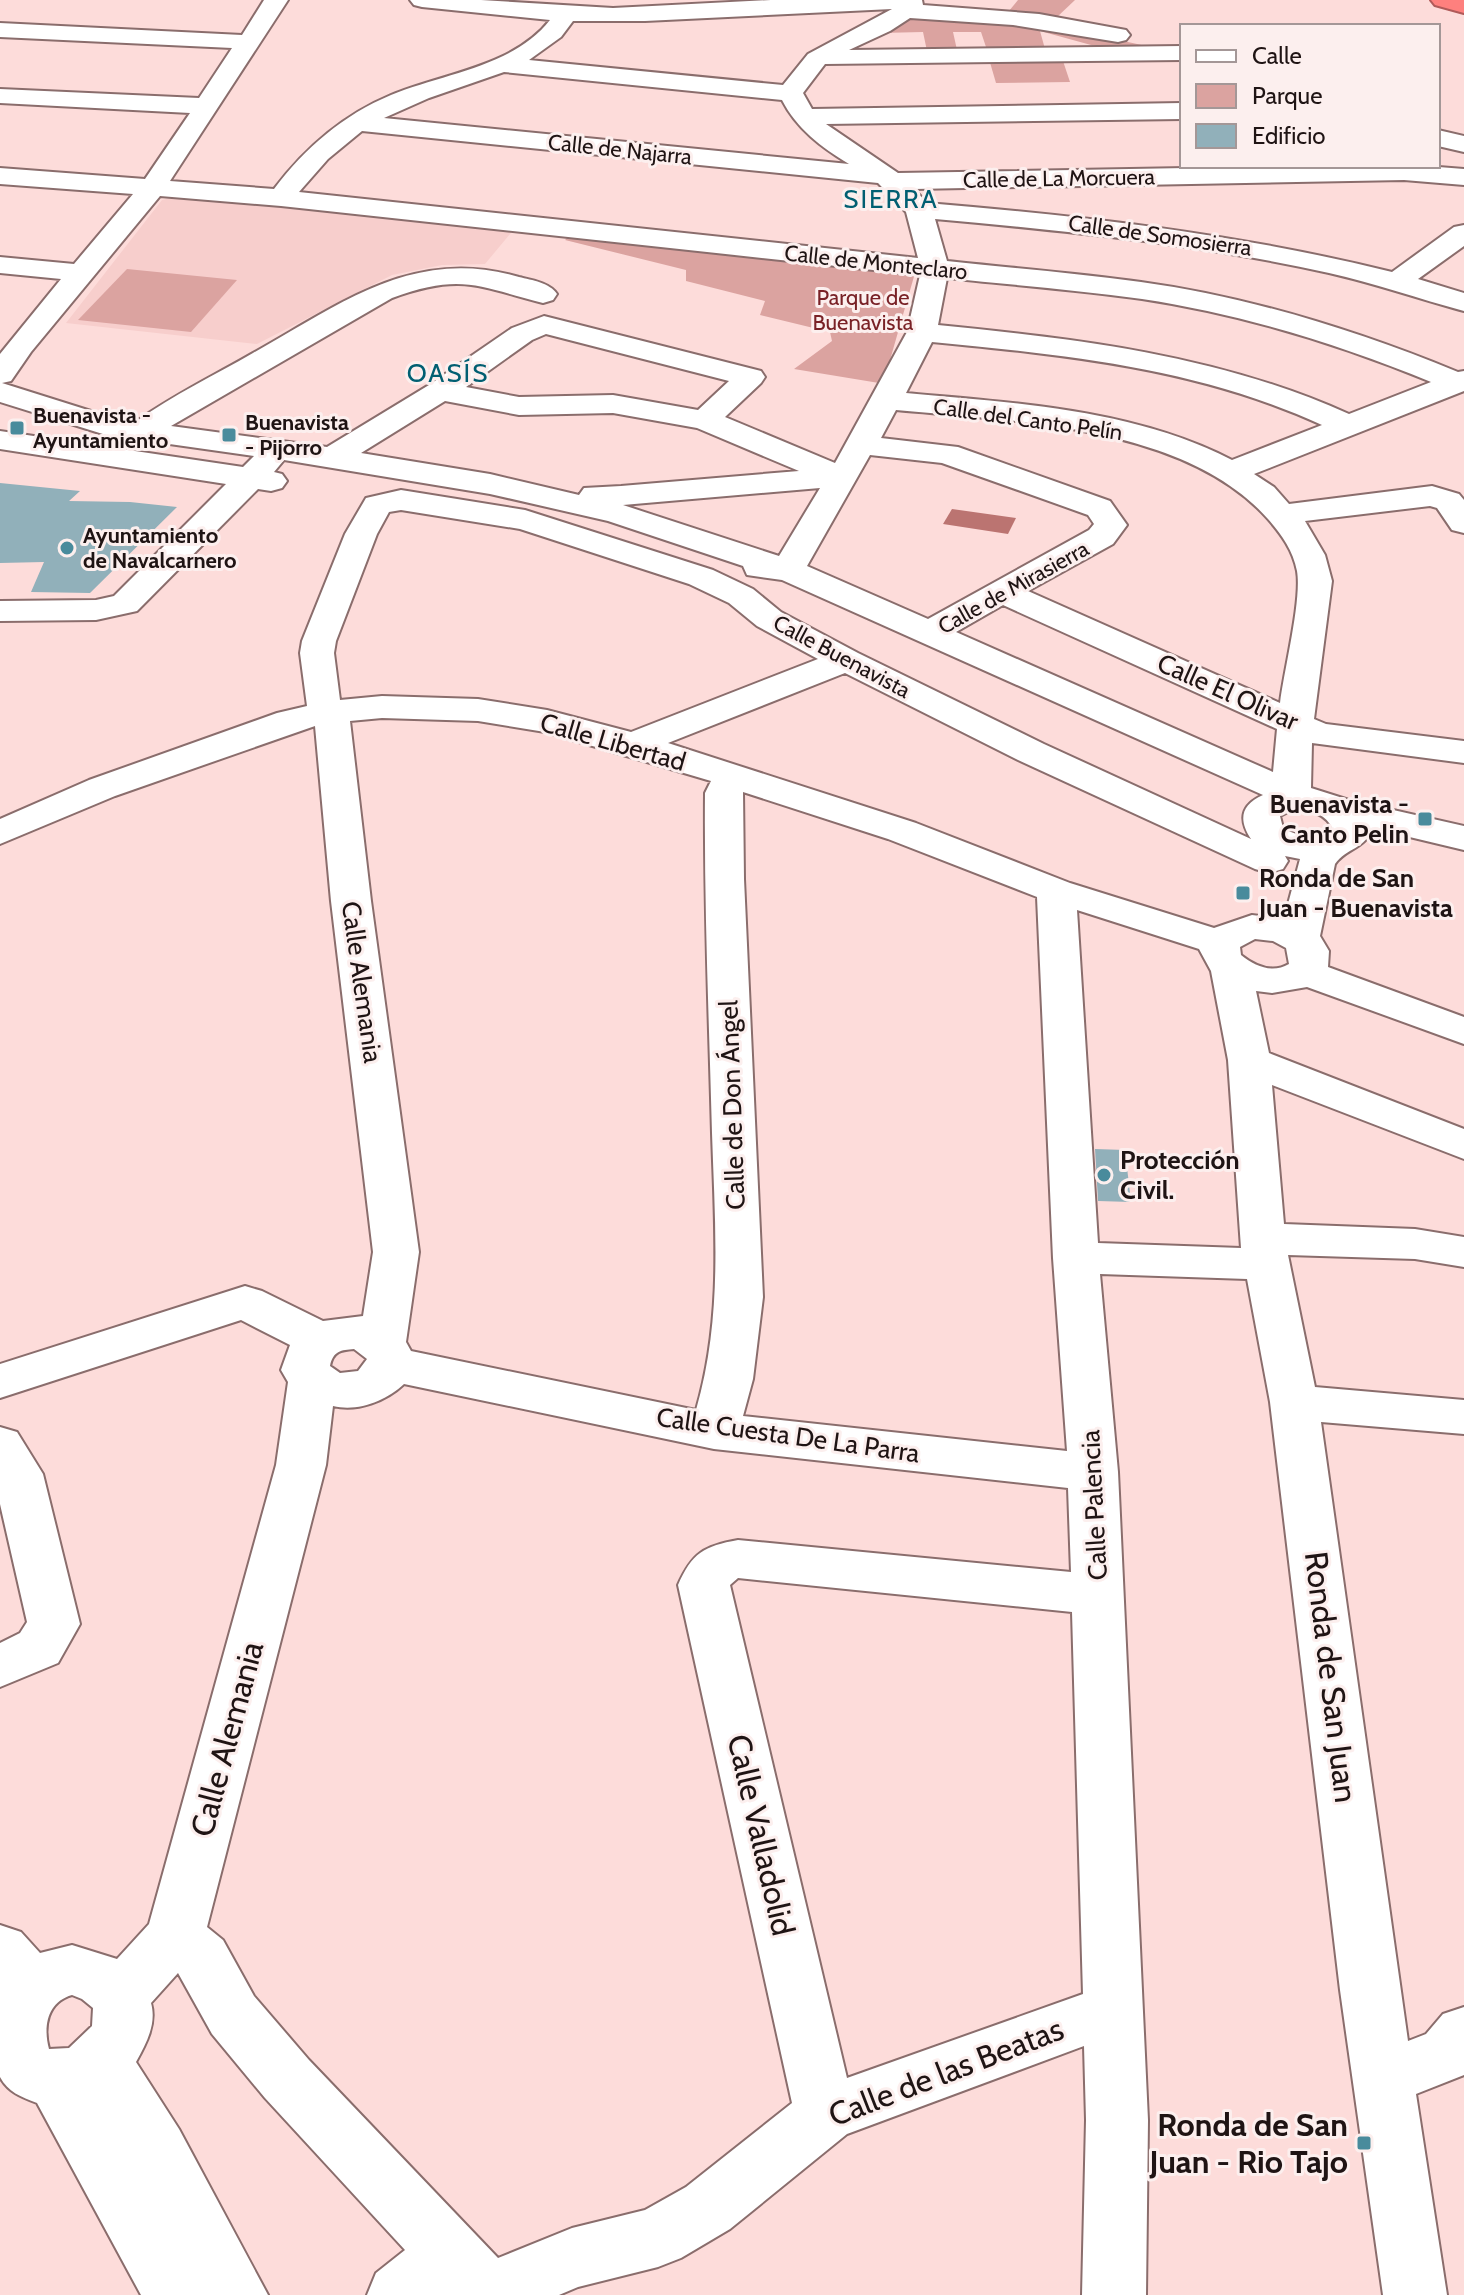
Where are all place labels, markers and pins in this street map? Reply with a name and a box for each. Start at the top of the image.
place label: Buenavista - Ayuntamiento [33,402,168,454]
place label: Buenavista - Pijorro [245,409,349,461]
marker: Buenavista - Ayuntamiento [8,419,26,437]
marker: Buenavista - Pijorro [220,426,238,444]
place label: Ayuntamiento de Navalcarnero [83,522,236,574]
marker: Ayuntamiento de Navalcarnero [58,539,76,557]
place label: Buenavista - Canto Pelin [1270,788,1409,850]
marker: Buenavista - Canto Pelin [1416,810,1434,828]
place label: Ronda de San Juan - Buenavista [1258,862,1453,924]
marker: Ronda de San Juan - Buenavista [1234,884,1252,902]
place label: Protección Civil. [1120,1144,1240,1206]
marker: Protección Civil. [1095,1166,1113,1184]
place label: Ronda de San Juan - Rio Tajo [1149,2105,1348,2181]
marker: Ronda de San Juan - Rio Tajo [1355,2134,1373,2152]

